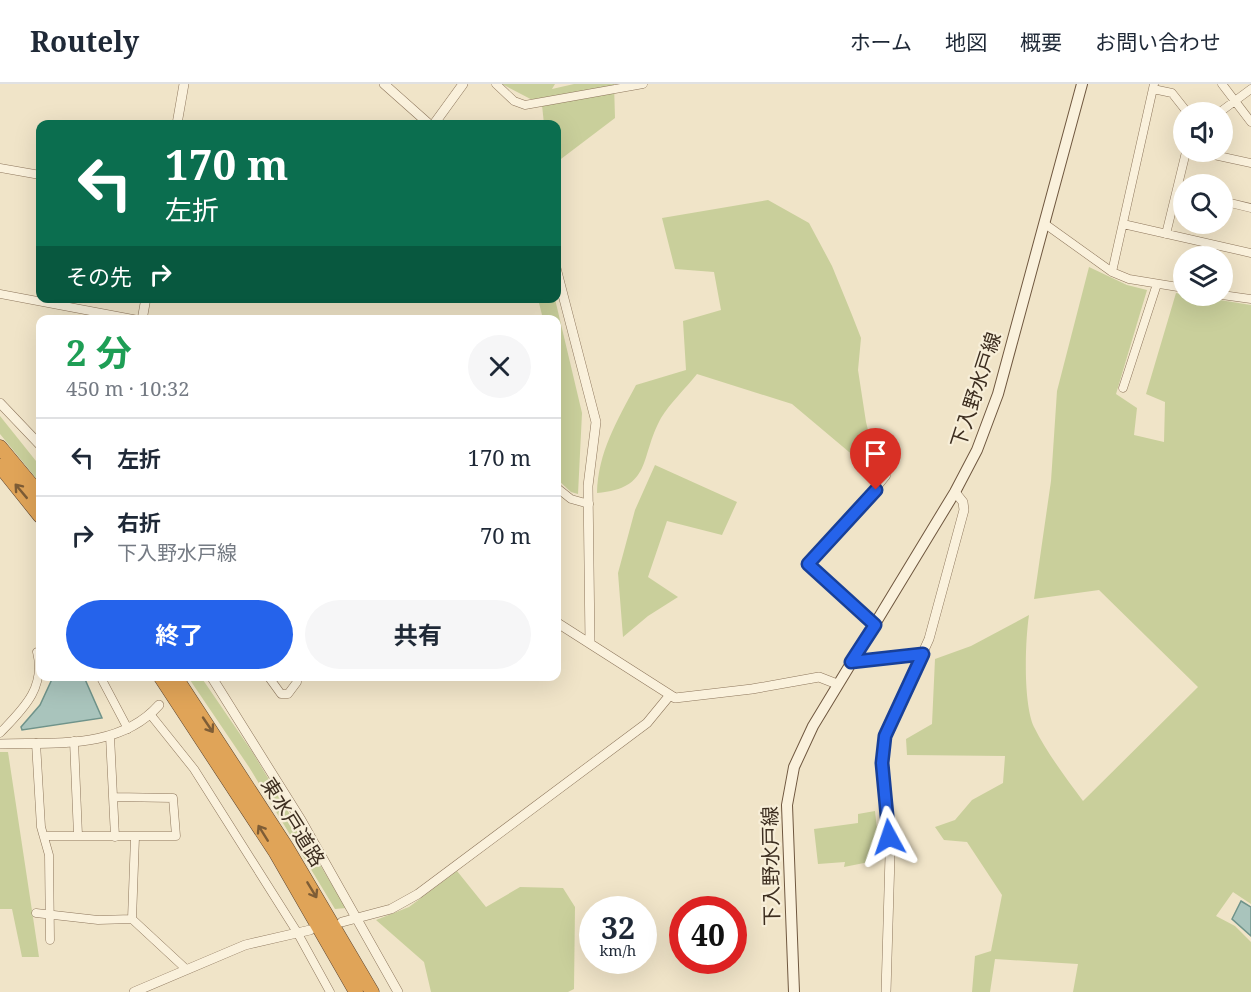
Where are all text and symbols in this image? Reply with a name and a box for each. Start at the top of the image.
text: Routely [30,22,139,60]
text: ホーム [850,28,912,56]
text: 地図 [945,28,987,56]
text: 概要 [1020,28,1062,56]
text: お問い合わせ [1095,28,1221,56]
map controls [1173,102,1233,306]
button: sound [1173,102,1233,162]
text: 170 m [165,135,289,192]
icon: left [66,144,144,222]
button: search [1173,174,1233,234]
text: 左折 [165,191,219,228]
button: layers [1173,246,1233,306]
icon: right [144,258,177,291]
text: その先 [66,261,132,291]
text: 2 分 [66,328,132,377]
street label: 下入野水戸線 [944,329,1007,451]
button: close [468,335,531,398]
text: 450 m · 10:32 [66,375,189,402]
pin [850,428,901,490]
icon: arrive [859,437,892,470]
icon: left [66,441,99,474]
text: 170 m [468,442,531,472]
text: 左折 [117,443,161,473]
one-way arrow [14,483,27,499]
text: 右折 [117,507,161,537]
icon: right [66,519,99,552]
text: 70 m [480,520,531,550]
text: 下入野水戸線 [117,539,237,566]
button: 終了 [66,600,293,669]
button: 共有 [305,600,531,669]
one-way arrow [202,716,214,733]
street label: 東水戸道路 [255,772,331,871]
position arrow [857,805,921,869]
street label: 下入野水戸線 [756,806,785,926]
one-way arrow [256,825,268,842]
one-way arrow [307,881,319,898]
speed limit sign: 40 [669,896,747,974]
text: 32 [601,907,635,948]
text: km/h [600,940,636,960]

